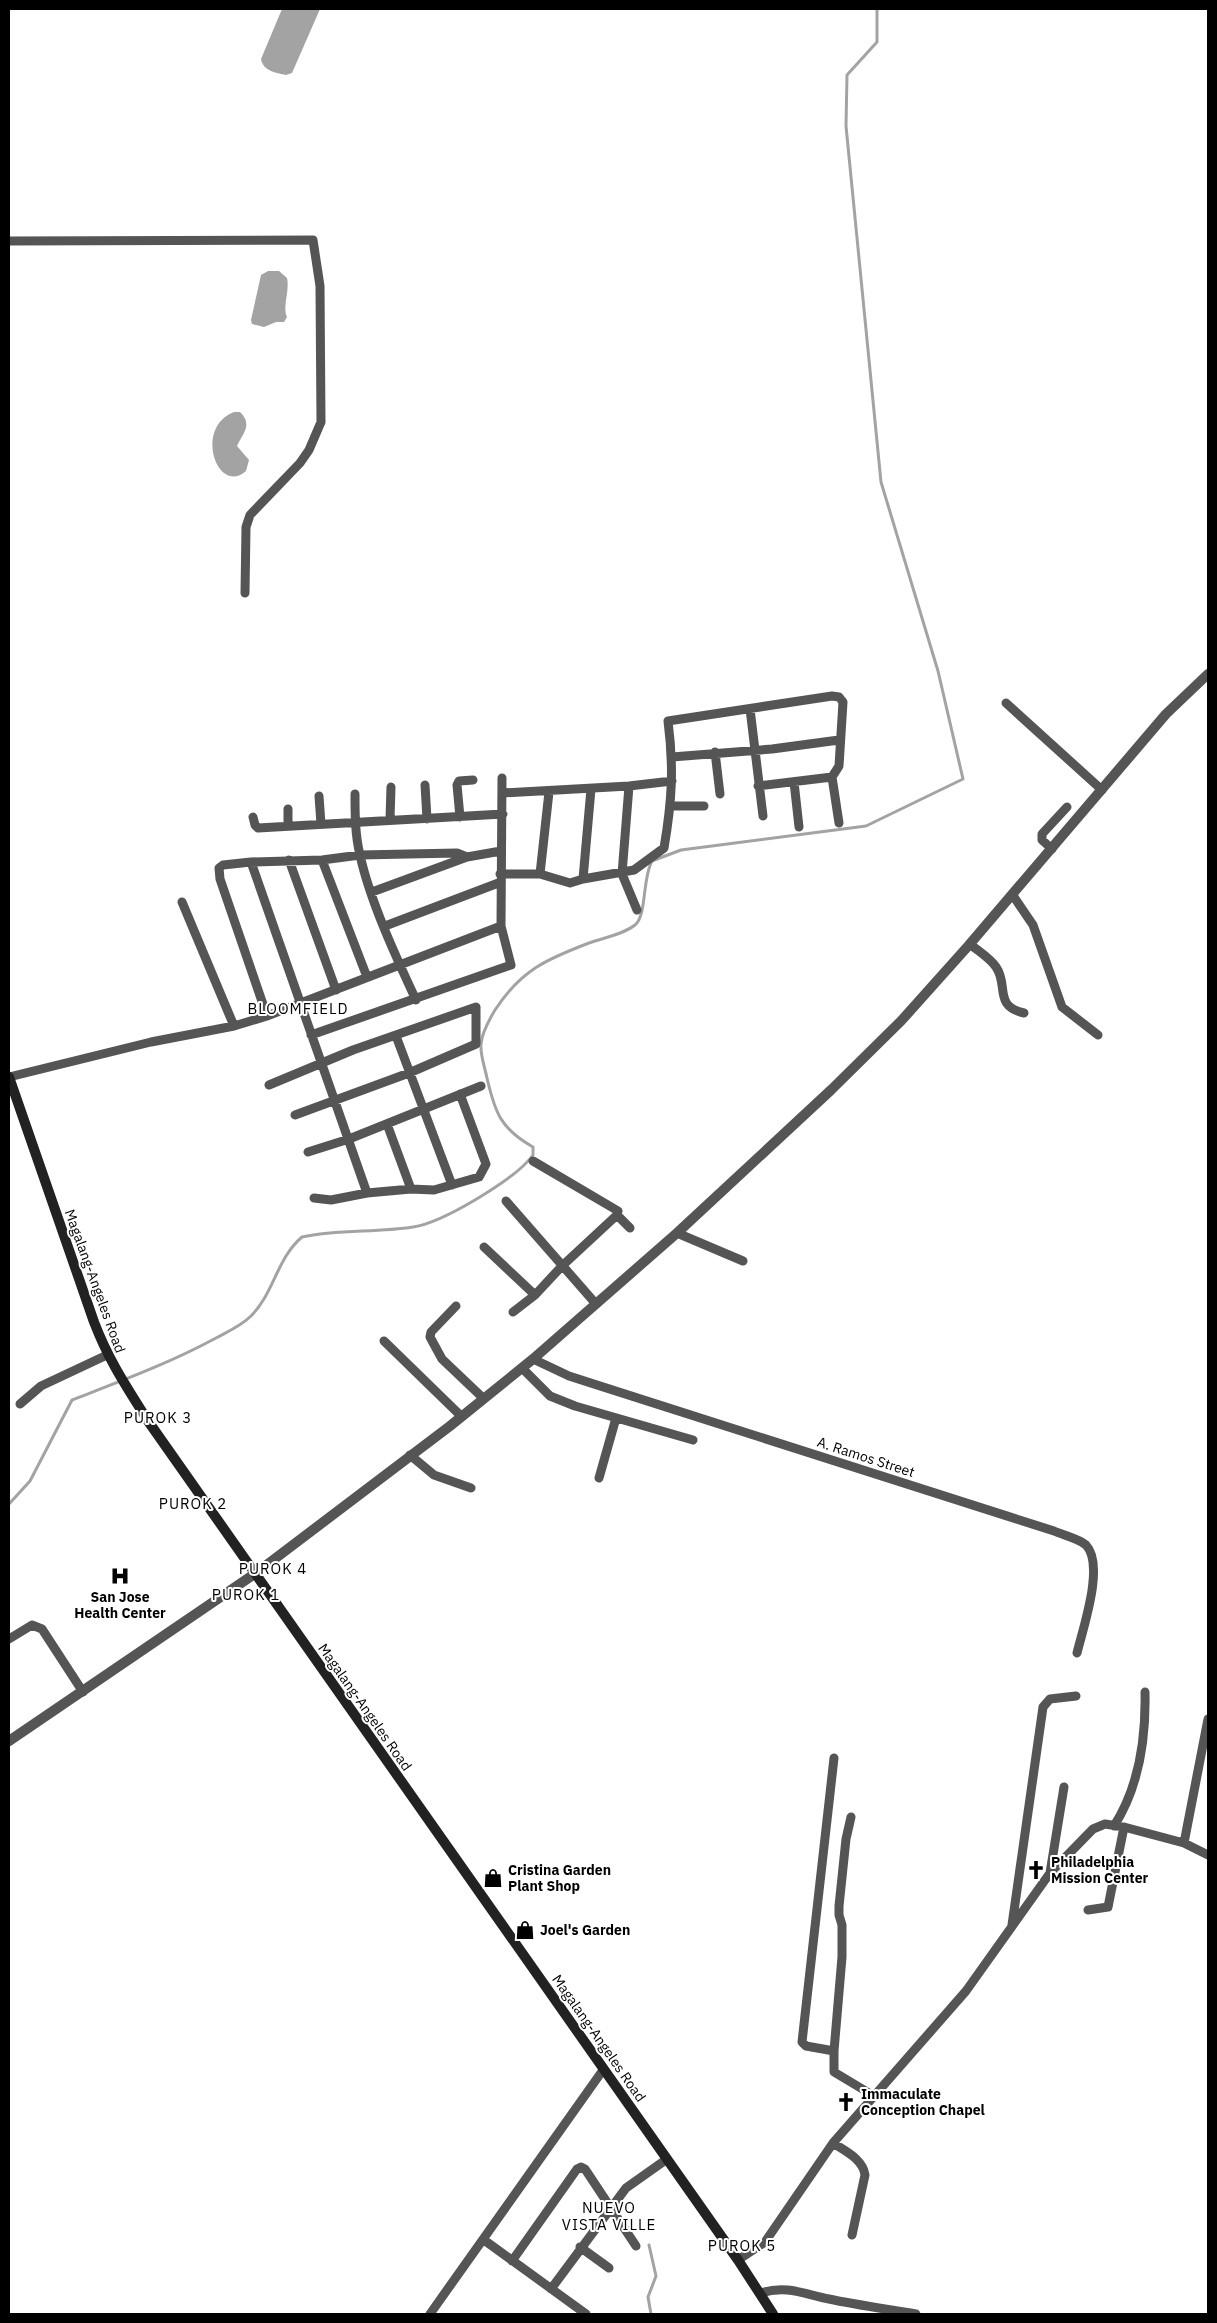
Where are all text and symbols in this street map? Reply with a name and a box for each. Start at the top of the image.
district label: BLOOMFIELD [248,999,349,1018]
street label: Magalang-Angeles Road [61,1207,129,1355]
district label: PUROK 3 [124,1408,192,1427]
street label: A. Ramos Street [815,1433,917,1481]
district label: PUROK 2 [159,1494,227,1513]
district label: PUROK 4 [239,1559,307,1578]
hospital icon: San Jose Health Center [109,1565,131,1587]
district label: PUROK 1 [212,1585,280,1604]
place label: San Jose Health Center [74,1588,166,1622]
street label: Magalang-Angeles Road [314,1640,416,1774]
place label: Philadelphia Mission Center [1051,1853,1149,1887]
church icon: Philadelphia Mission Center [1025,1859,1047,1881]
place label: Cristina Garden Plant Shop [508,1861,611,1895]
shop icon: Cristina Garden Plant Shop [482,1867,504,1889]
shop icon: Joel's Garden [514,1919,536,1941]
place label: Joel's Garden [540,1921,630,1939]
street label: Magalang-Angeles Road [548,1971,650,2105]
place label: Immaculate Conception Chapel [861,2085,985,2119]
church icon: Immaculate Conception Chapel [835,2091,857,2113]
district label: NUEVO VISTA VILLE [562,2198,656,2234]
district label: PUROK 5 [708,2236,776,2255]

